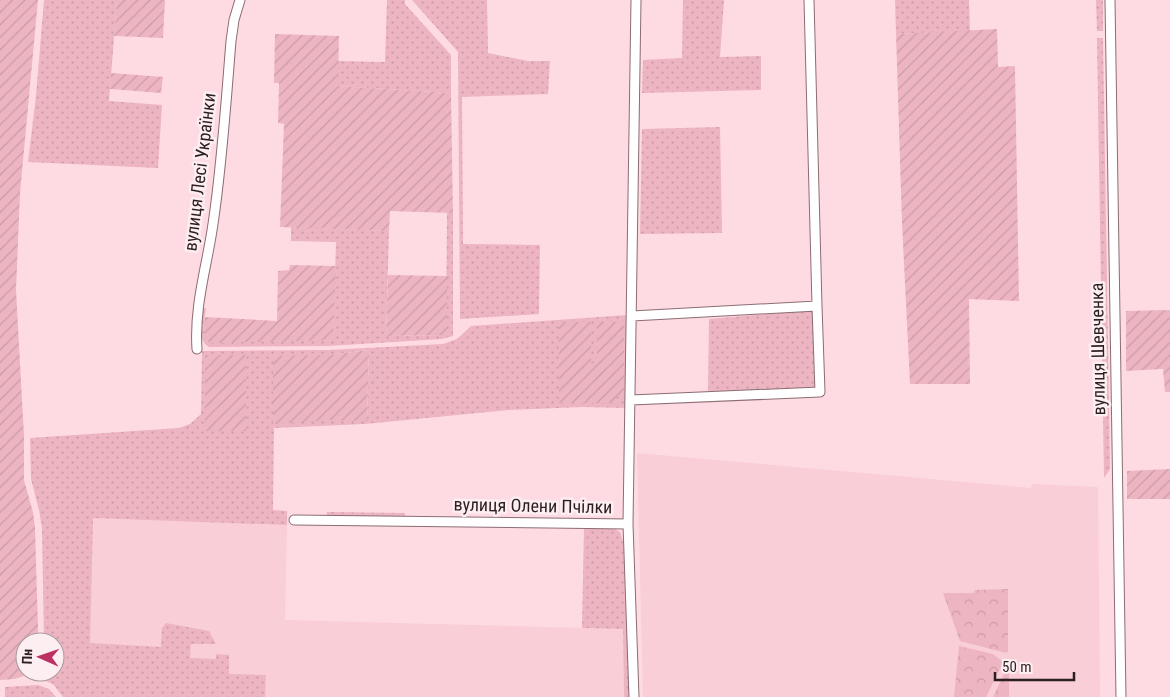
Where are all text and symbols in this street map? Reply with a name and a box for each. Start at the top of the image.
street label: вулиця Лесі Українки [179,92,220,252]
street label: вулиця Шевченка [1086,283,1109,415]
street label: вулиця Олени Пчілки [454,494,613,517]
north arrow [15,632,65,682]
text: Пн [19,648,35,665]
scale bar [995,650,1074,682]
text: 50 m [1002,658,1032,676]

